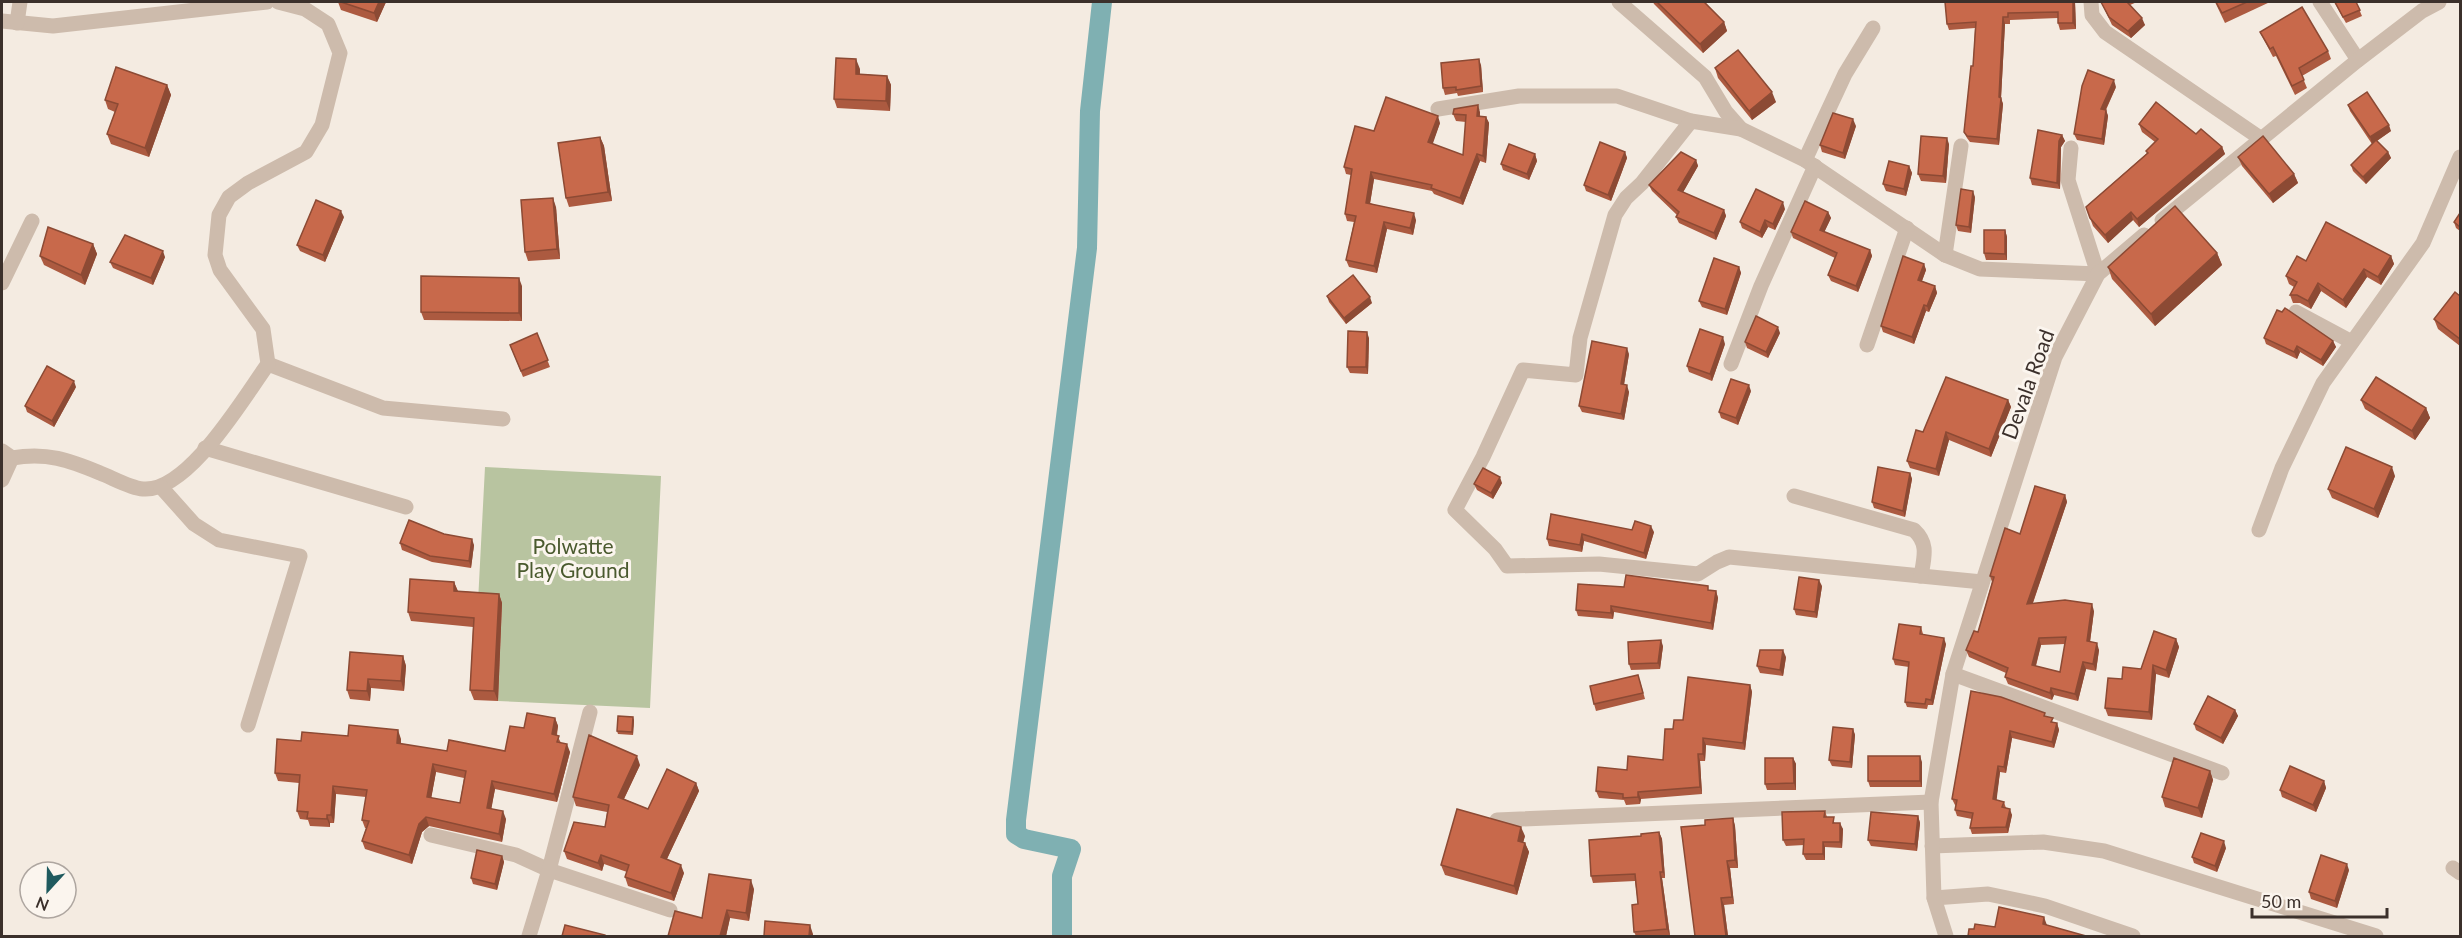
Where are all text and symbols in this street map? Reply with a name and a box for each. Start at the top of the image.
street label: Devala Road [1996,326,2058,442]
park label: Polwatte Play Ground [517,533,629,582]
north arrow [18,860,78,920]
scale bar [2252,881,2387,919]
text: 50 m [2261,890,2301,912]
text: N [33,893,51,915]

